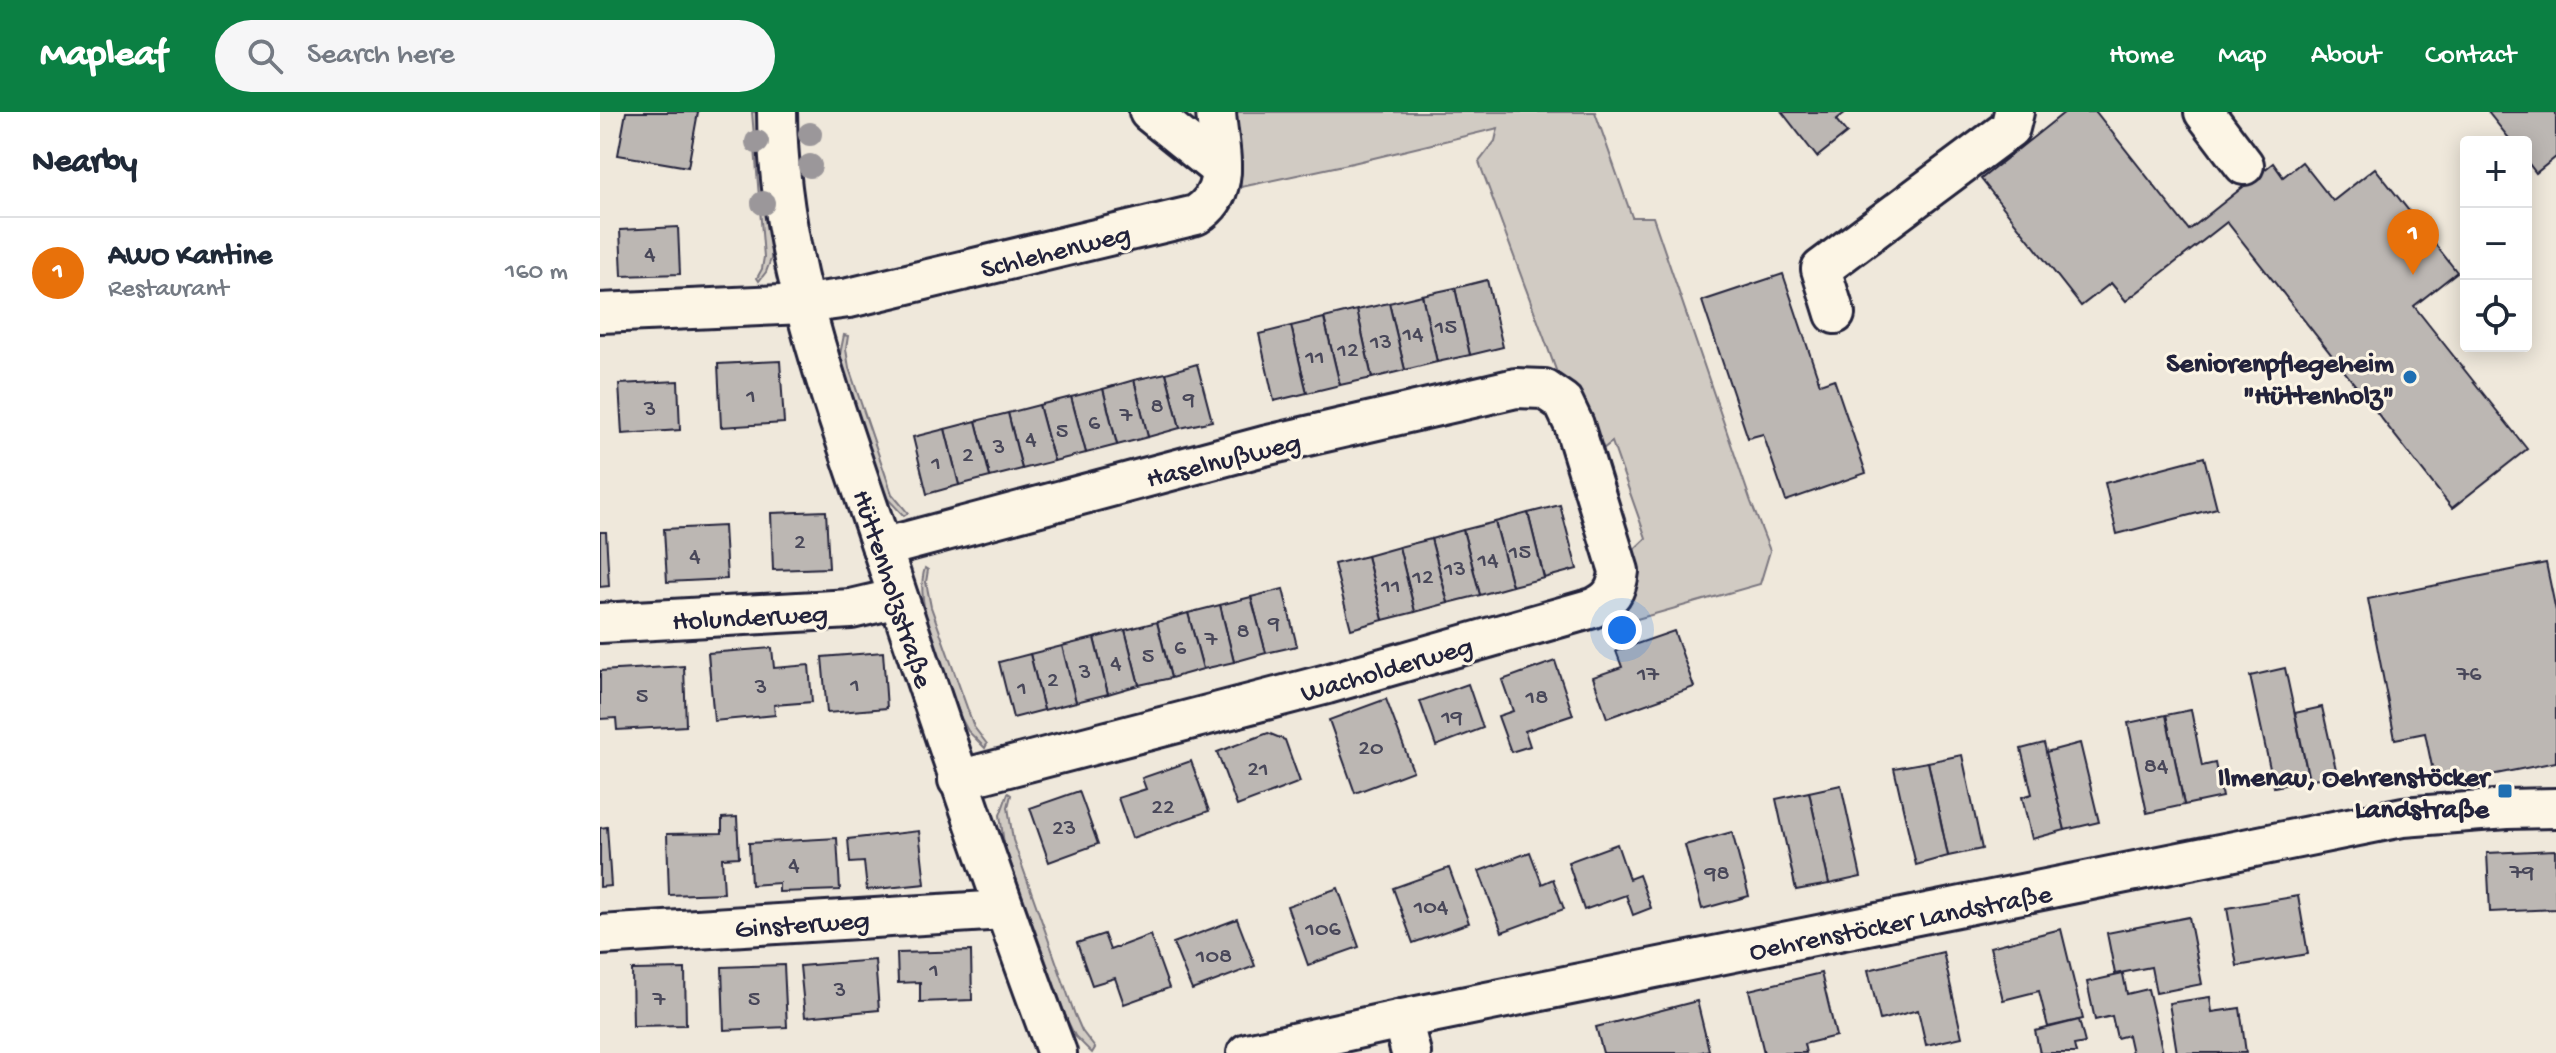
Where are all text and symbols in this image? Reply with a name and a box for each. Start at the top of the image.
search box [215,20,775,92]
text: Mapleaf [40,34,167,78]
icon: search [243,34,287,78]
text: Search here [307,39,455,74]
text: Home [2109,40,2174,73]
text: Map [2218,40,2267,73]
text: About [2311,40,2381,73]
text: Contact [2425,40,2516,73]
map controls [2460,136,2532,352]
button: + [2460,136,2532,208]
text: Nearby [32,144,137,184]
button: − [2460,208,2532,280]
pin: 1 [2387,209,2439,275]
street label: Schlehenweg [978,219,1134,288]
text: AWO Kantine [108,240,272,275]
house number: 4 [644,241,656,270]
text: 1 [53,258,63,289]
text: 160 m [505,258,568,289]
text: Restaurant [108,275,228,306]
button: locate [2460,280,2532,352]
house number: 15 [1434,314,1457,343]
house number: 14 [1401,321,1424,350]
house number: 13 [1369,329,1392,358]
house number: 12 [1336,337,1359,366]
house number: 11 [1304,344,1325,373]
place label: Seniorenpflegeheim "Hüttenholz" [2166,349,2394,414]
marker: Seniorenpflegeheim "Hüttenholz" [2401,368,2419,386]
house number: 1 [745,383,756,412]
house number: 9 [1182,386,1195,415]
house number: 8 [1150,393,1164,422]
house number: 3 [643,396,656,425]
house number: 7 [1119,402,1133,431]
house number: 6 [1088,410,1101,439]
house number: 5 [1056,418,1068,447]
house number: 4 [1025,426,1037,455]
street label: Haselnußweg [1143,427,1305,497]
house number: 3 [992,434,1005,463]
house number: 2 [962,442,974,471]
house number: 1 [930,450,941,479]
street label: Hüttenholzstraße [843,486,938,693]
house number: 2 [794,529,806,558]
house number: 15 [1508,539,1531,568]
house number: 4 [689,543,701,572]
house number: 14 [1476,547,1499,576]
house number: 13 [1443,556,1466,585]
house number: 12 [1411,564,1434,593]
house number: 11 [1380,573,1401,602]
street label: Holunderweg [671,599,829,640]
house number: 9 [1267,610,1280,639]
your location [1602,610,1642,650]
house number: 8 [1236,618,1250,647]
house number: 7 [1204,626,1218,655]
street label: Wacholderweg [1297,631,1477,712]
house number: 6 [1174,635,1187,664]
house number: 5 [1142,643,1154,672]
house number: 4 [1110,650,1122,679]
house number: 3 [1078,659,1091,688]
house number: 17 [1636,661,1660,690]
house number: 76 [2456,661,2482,690]
house number: 2 [1047,667,1059,696]
house number: 1 [849,672,860,701]
house number: 3 [754,674,767,703]
house number: 1 [1016,675,1027,704]
house number: 5 [636,683,648,712]
house number: 18 [1525,684,1548,713]
house number: 19 [1440,704,1463,733]
house number: 20 [1358,735,1384,764]
house number: 84 [2144,753,2169,782]
house number: 21 [1247,756,1269,785]
place label: Ilmenau, Oehrenstöcker Landstraße [2218,763,2492,828]
marker: Ilmenau, Oehrenstöcker Landstraße [2496,782,2514,800]
house number: 22 [1151,794,1175,823]
house number: 23 [1052,815,1076,844]
house number: 4 [788,852,800,881]
house number: 79 [2509,859,2534,888]
house number: 98 [1703,860,1730,889]
street label: Oehrenstöcker Landstraße [1747,879,2055,970]
house number: 104 [1413,894,1449,923]
street label: Ginsterweg [734,905,871,948]
house number: 106 [1304,916,1342,945]
house number: 108 [1195,943,1232,972]
house number: 1 [928,957,939,986]
house number: 3 [833,977,846,1006]
house number: 7 [652,986,666,1015]
house number: 5 [748,986,760,1015]

